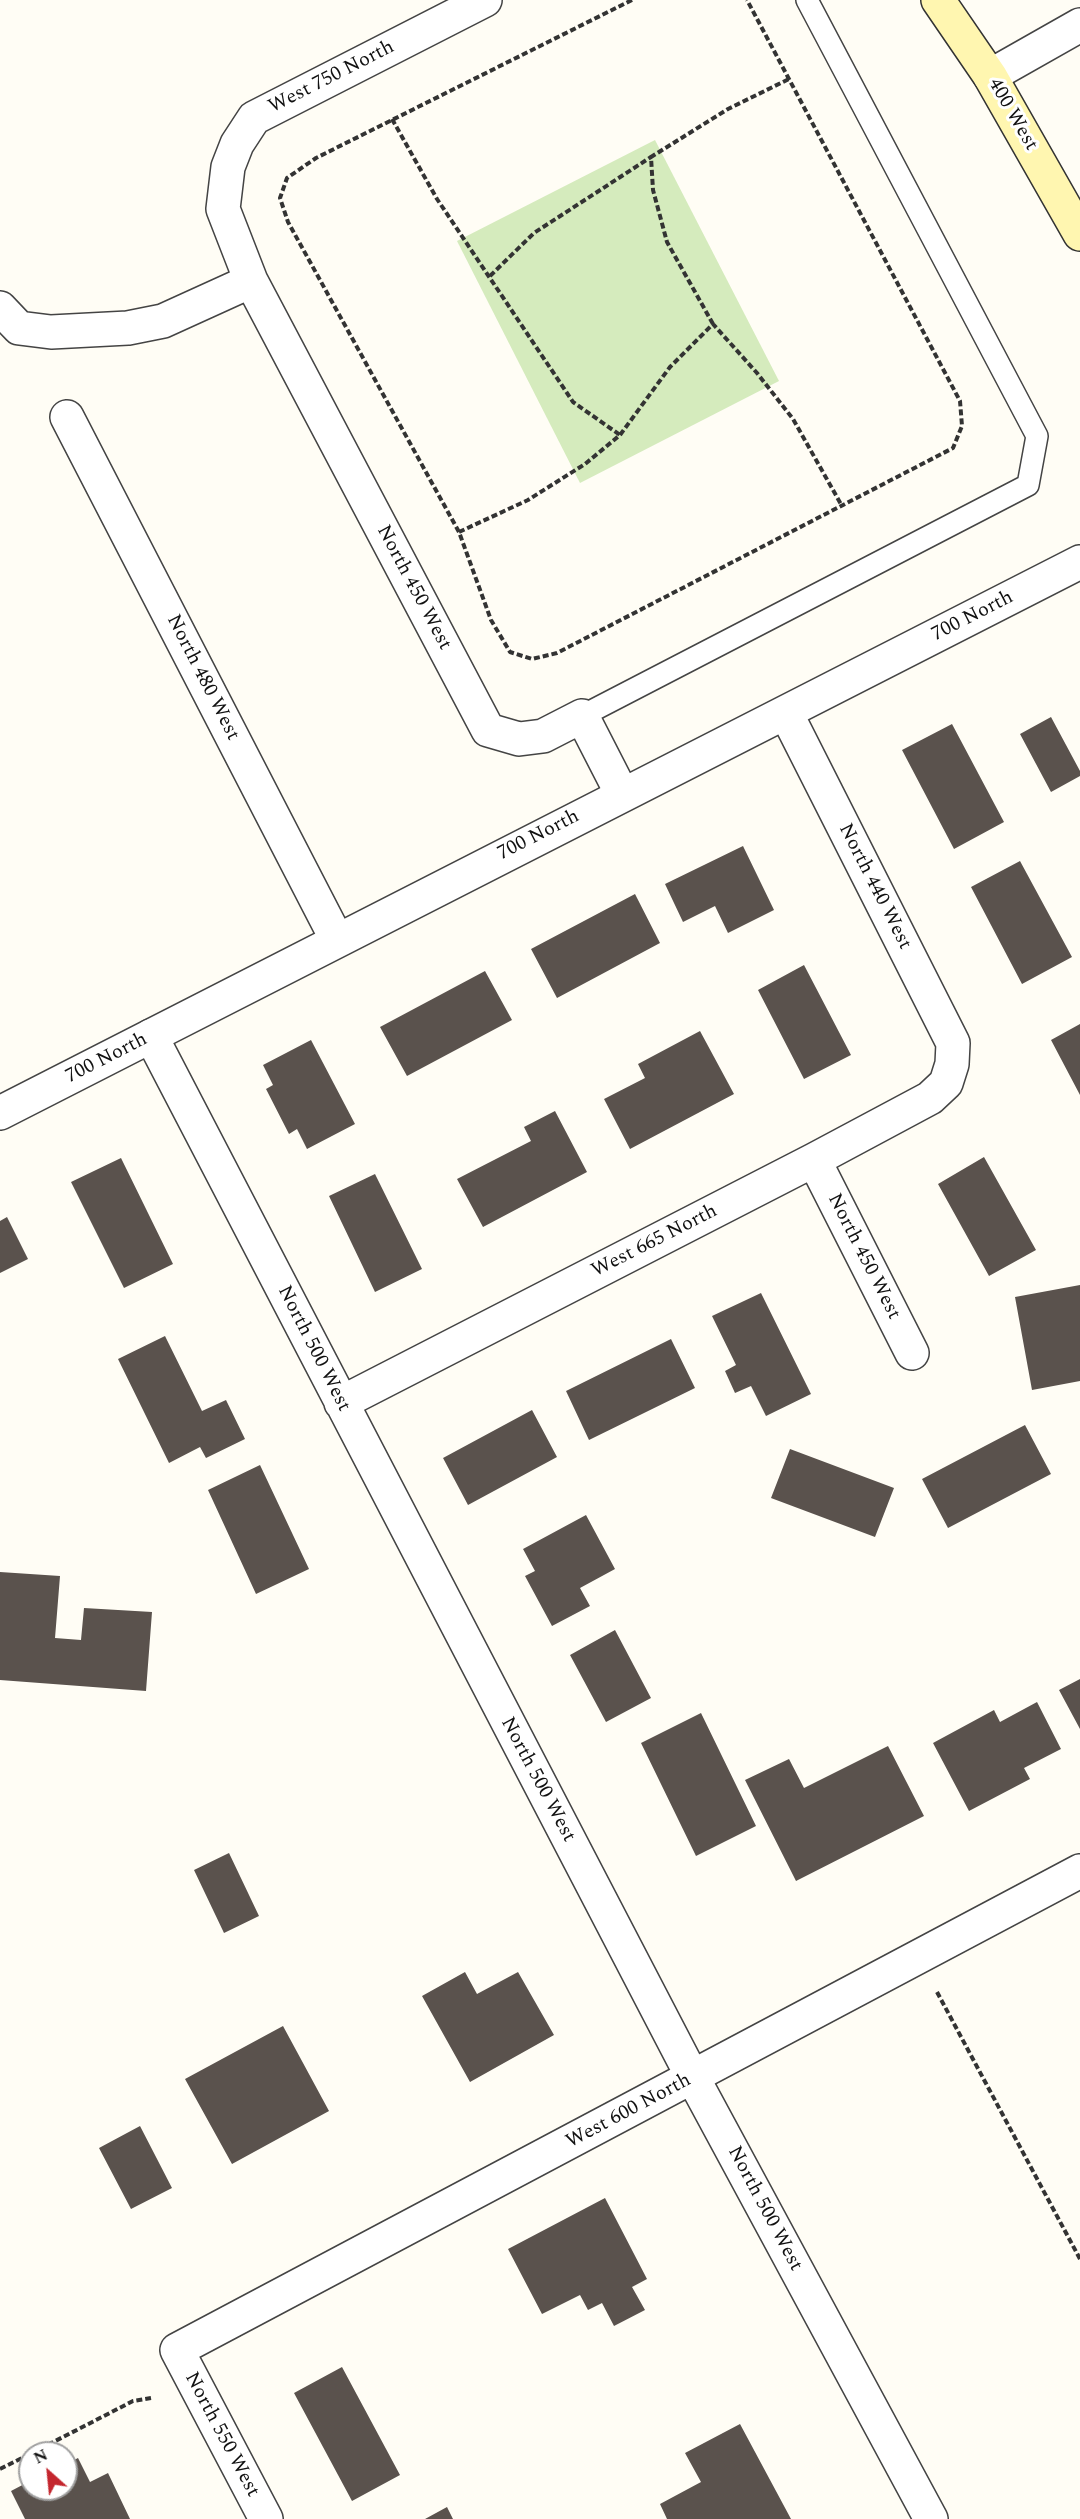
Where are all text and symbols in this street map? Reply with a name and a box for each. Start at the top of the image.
street label: West 750 North [265,36,399,120]
street label: 400 West [982,75,1042,155]
street label: North 450 West [370,522,456,654]
street label: 700 North [928,586,1018,648]
street label: North 480 West [160,611,244,745]
street label: 700 North [494,805,584,867]
street label: North 440 West [832,820,916,954]
street label: 700 North [62,1028,152,1090]
street label: North 450 West [821,1190,905,1324]
street label: West 665 North [588,1200,722,1284]
street label: North 500 West [271,1282,355,1416]
street label: North 500 West [494,1714,580,1846]
street label: West 600 North [563,2069,695,2155]
street label: North 500 West [721,2143,807,2275]
street label: North 550 West [178,2369,264,2501]
north arrow [18,2441,78,2501]
text: N [29,2443,52,2470]

